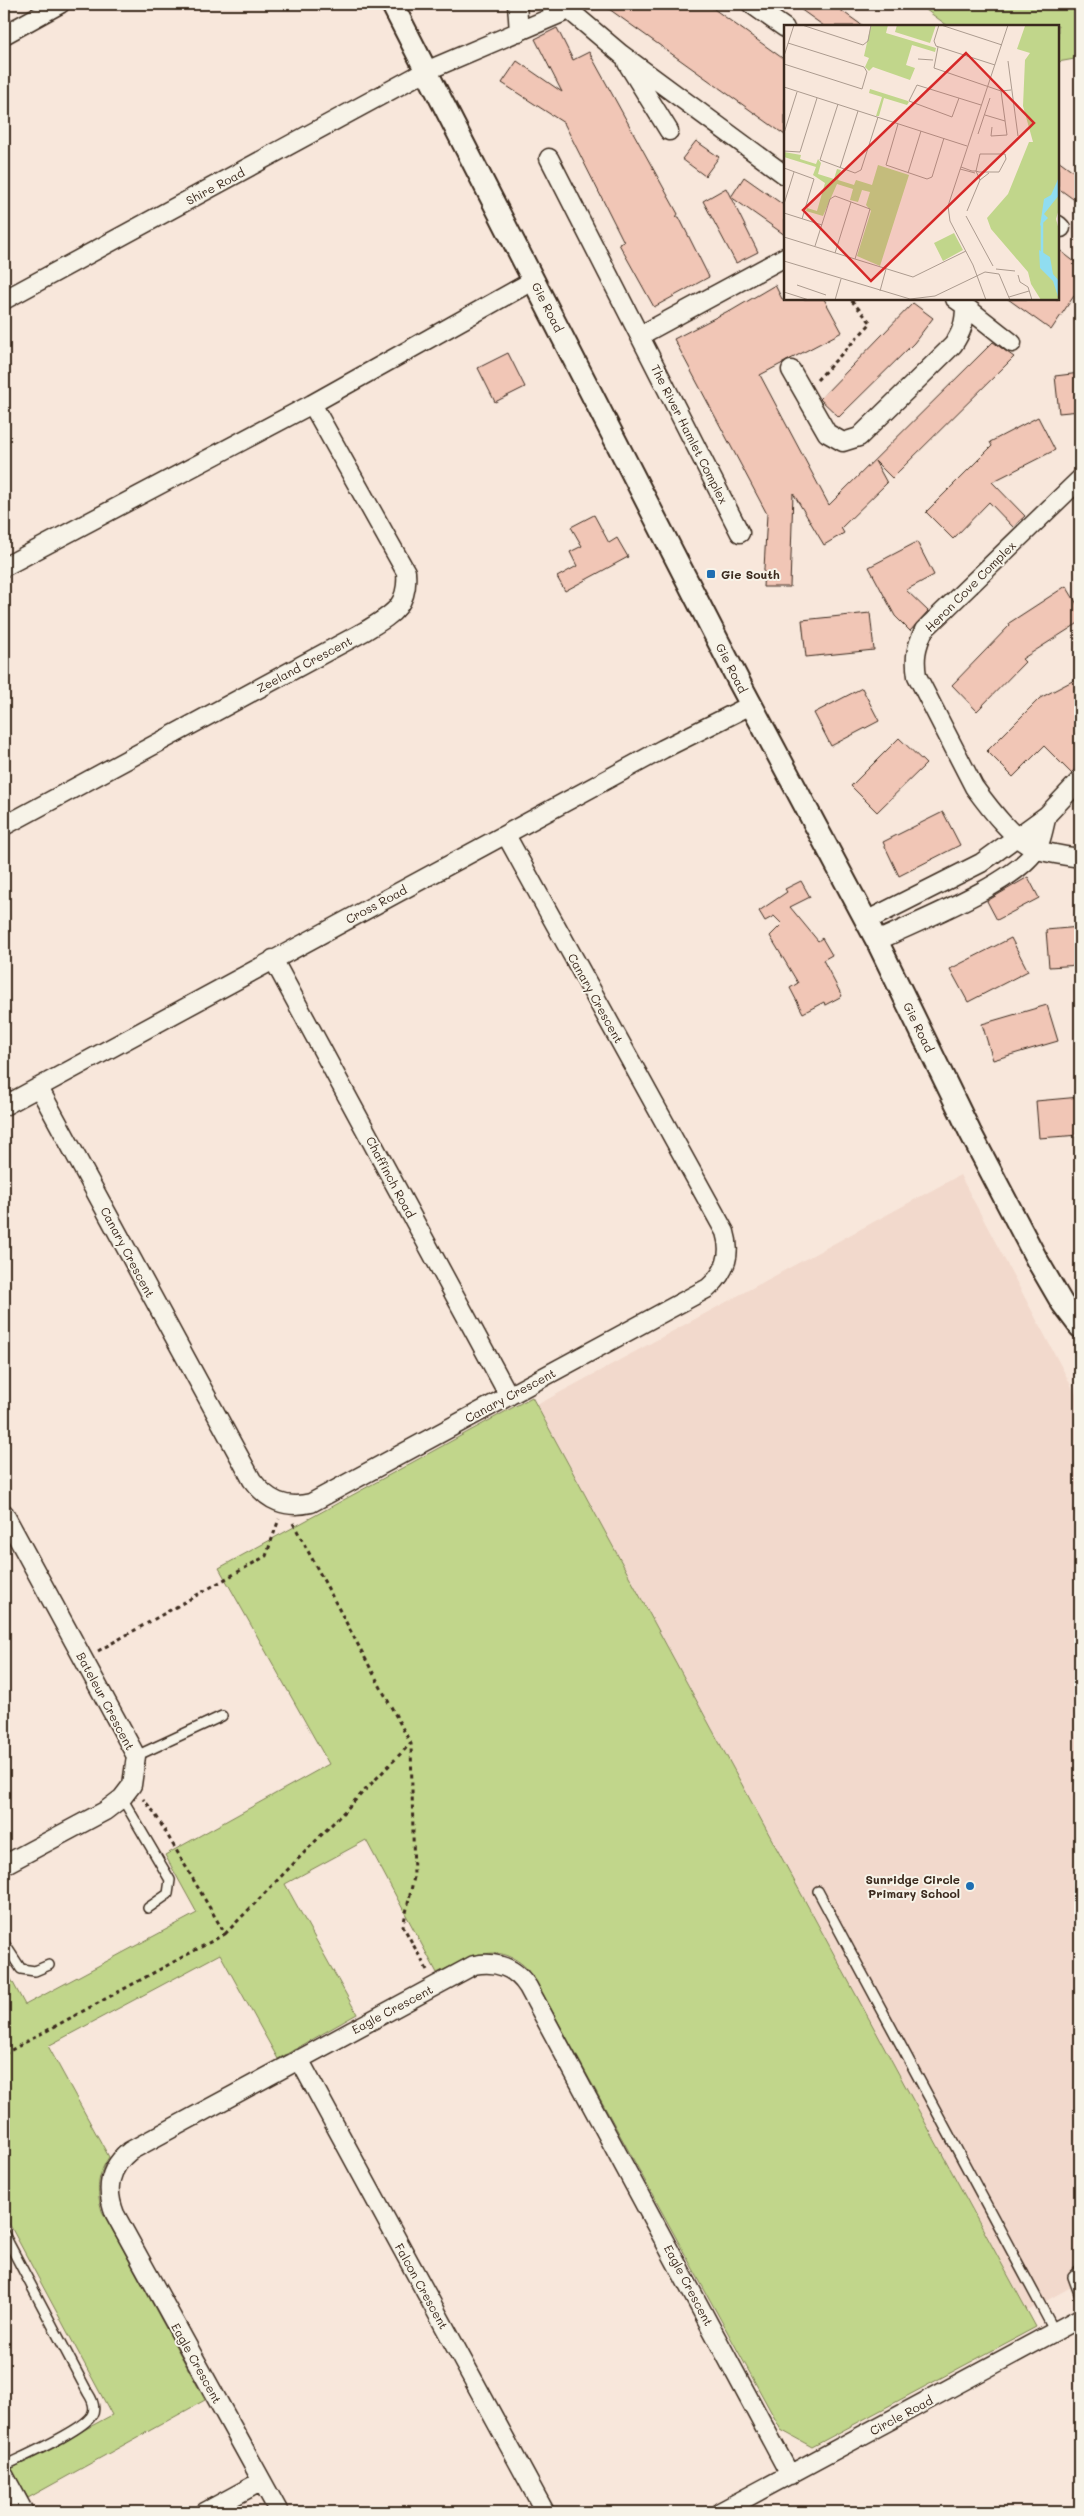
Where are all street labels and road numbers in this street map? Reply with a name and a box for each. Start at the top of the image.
street label: Shire Road [183,164,248,208]
street label: Gie Road [529,279,567,335]
street label: The River Hamlet Complex [648,362,732,506]
street label: Heron Cove Complex [921,537,1019,635]
street label: Zeeland Crescent [254,632,354,696]
street label: Gie Road [713,640,751,696]
street label: Cross Road [343,881,410,927]
street label: Canary Crescent [565,950,627,1046]
street label: Gie Road [900,999,938,1055]
street label: Chaffinch Road [363,1133,419,1221]
street label: Canary Crescent [97,1204,159,1300]
street label: Canary Crescent [462,1364,558,1426]
street label: Bateleur Crescent [73,1649,139,1753]
street label: Eagle Crescent [349,1981,435,2037]
street label: Falcon Crescent [392,2240,452,2332]
street label: Eagle Crescent [661,2242,717,2328]
street label: Eagle Crescent [168,2320,226,2406]
street label: Circle Road [867,2391,936,2438]

